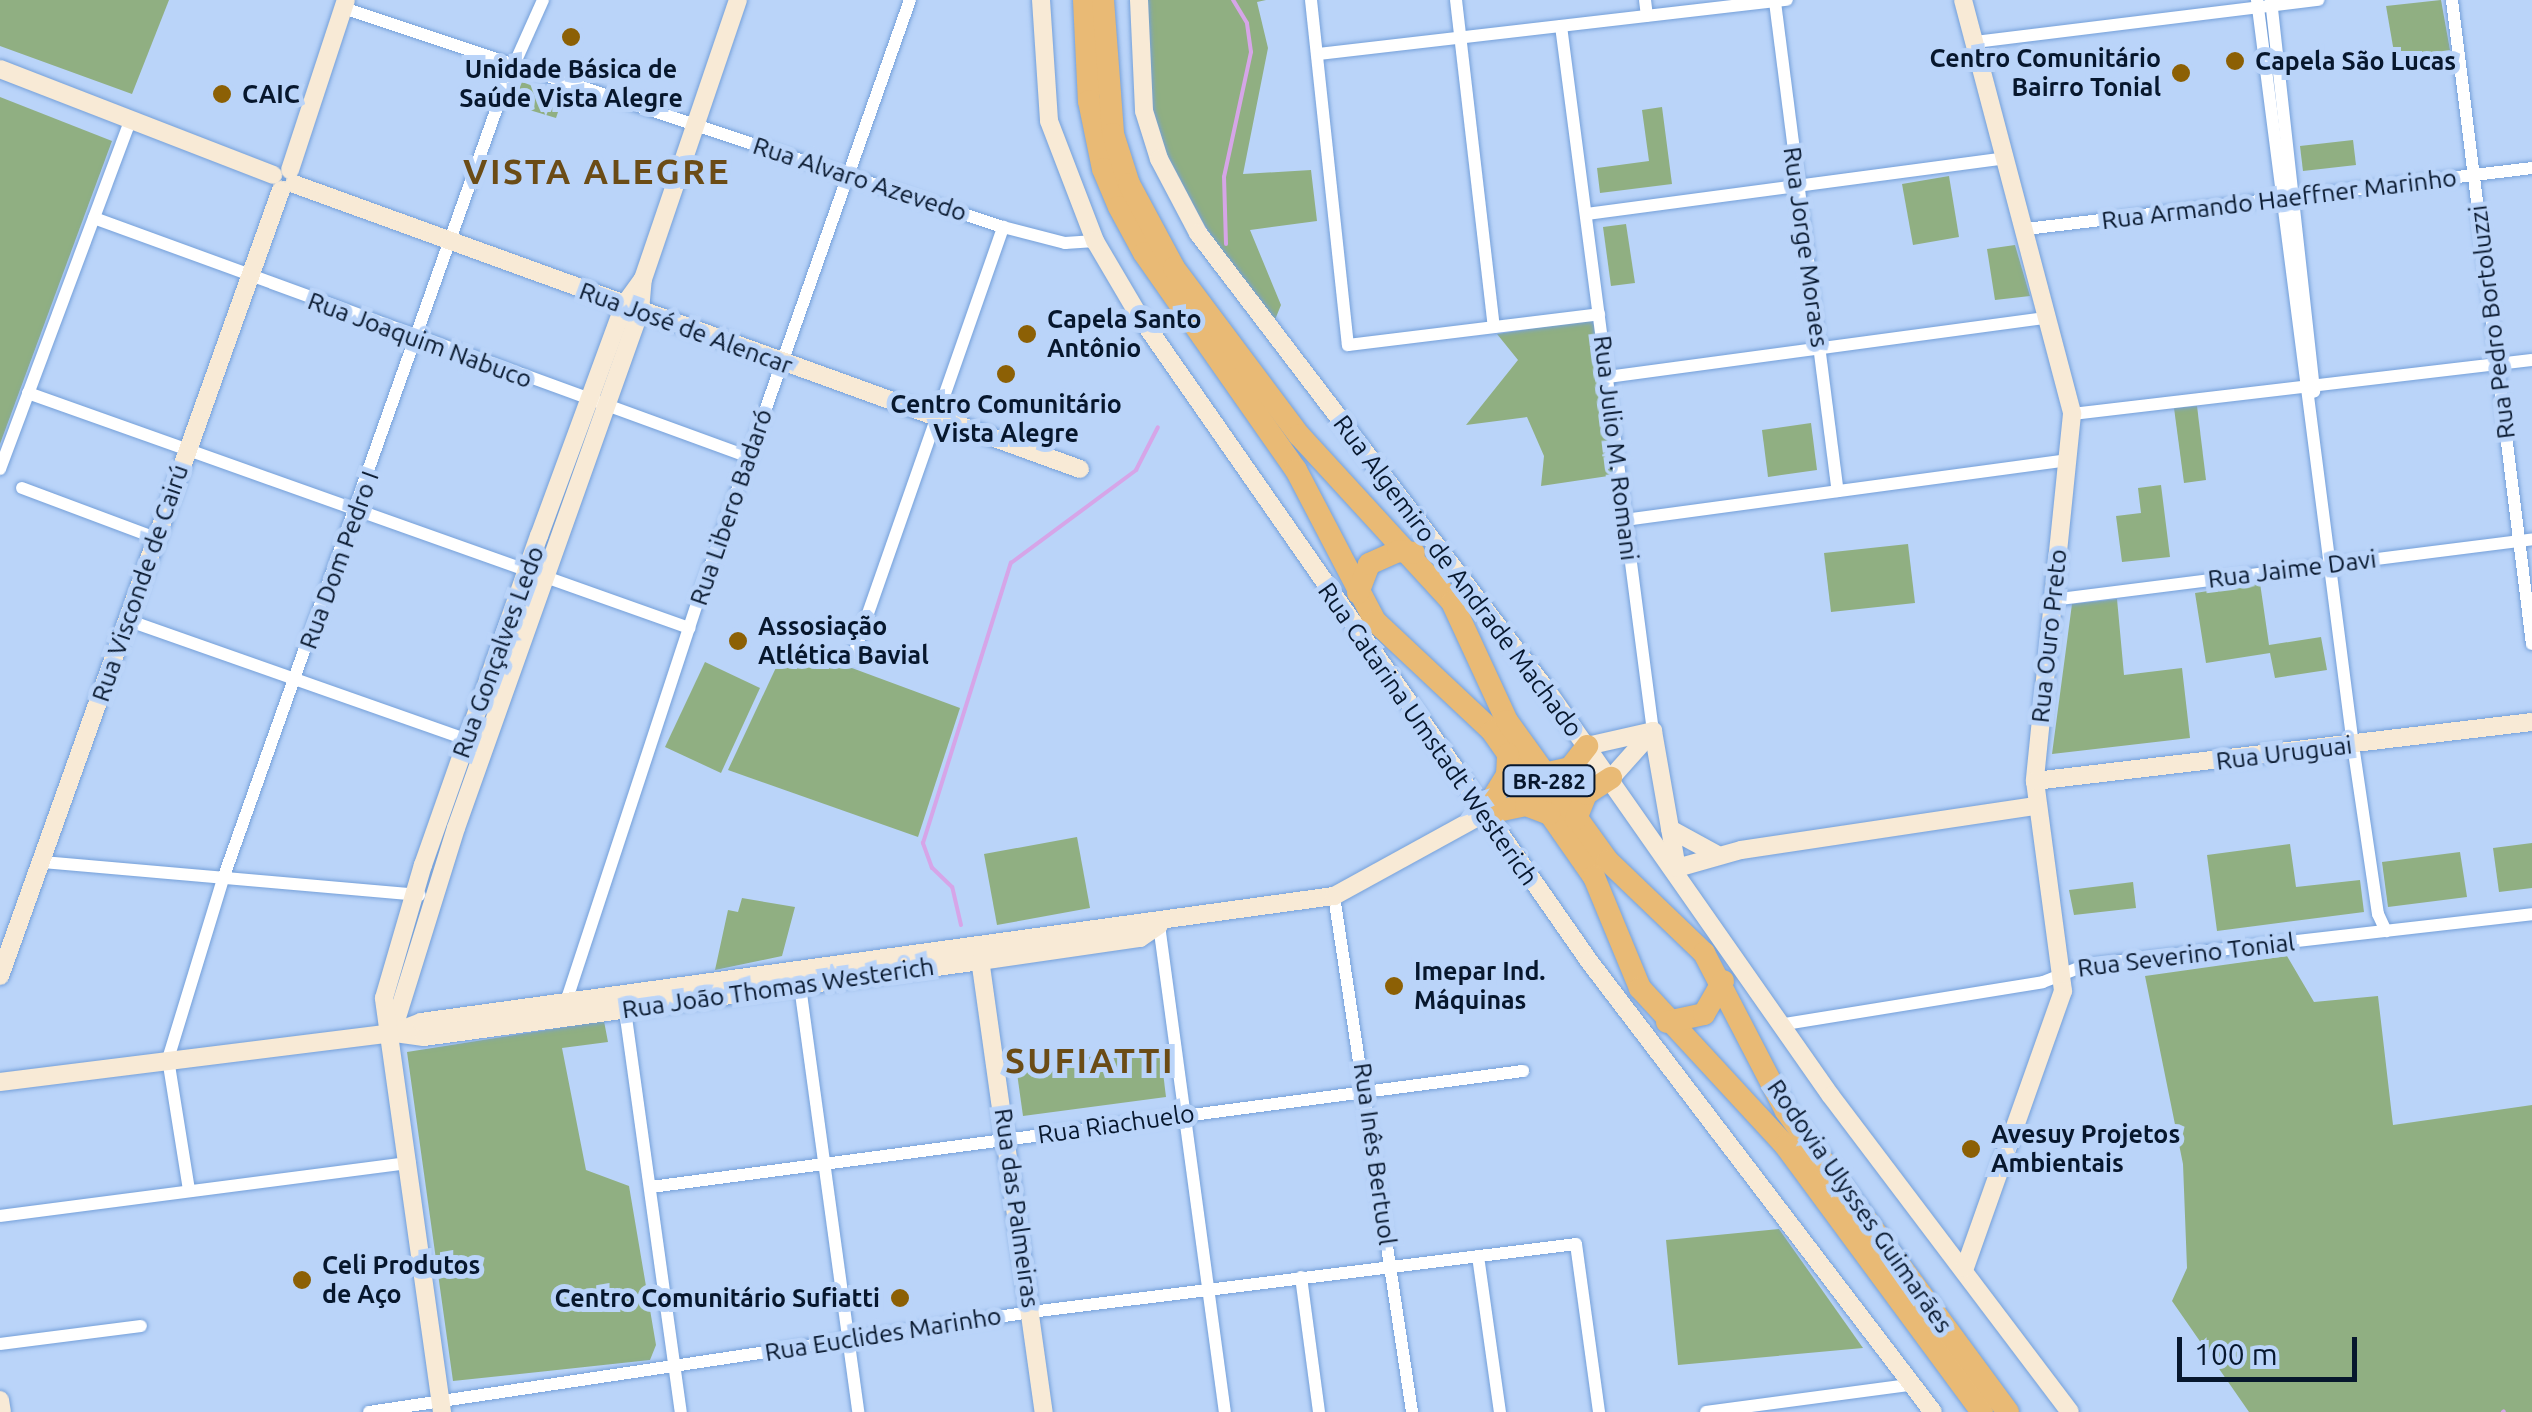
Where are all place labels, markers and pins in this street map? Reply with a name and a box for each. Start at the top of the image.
marker: Unidade Básica de Saúde Vista Alegre [558,24,584,50]
place label: Centro Comunitário Bairro Tonial [1930,44,2161,103]
place label: Capela São Lucas [2255,46,2456,76]
marker: Capela São Lucas [2224,50,2246,72]
place label: Unidade Básica de Saúde Vista Alegre [459,55,683,114]
marker: Centro Comunitário Bairro Tonial [2170,62,2192,84]
place label: CAIC [242,79,300,109]
marker: CAIC [211,83,233,105]
place label: Capela Santo Antônio [1047,305,1202,364]
marker: Capela Santo Antônio [1016,323,1038,345]
marker: Centro Comunitário Vista Alegre [995,363,1017,385]
place label: Centro Comunitário Vista Alegre [890,390,1122,449]
place label: Assosiação Atlética Bavial [758,612,929,671]
marker: Assosiação Atlética Bavial [727,630,749,652]
place label: Imepar Ind. Máquinas [1414,957,1545,1016]
marker: Imepar Ind. Máquinas [1383,975,1405,997]
place label: Avesuy Projetos Ambientais [1991,1120,2180,1179]
marker: Avesuy Projetos Ambientais [1960,1138,1982,1160]
place label: Celi Produtos de Aço [322,1251,480,1310]
marker: Celi Produtos de Aço [291,1269,313,1291]
place label: Centro Comunitário Sufiatti [555,1283,880,1313]
marker: Centro Comunitário Sufiatti [889,1287,911,1309]

